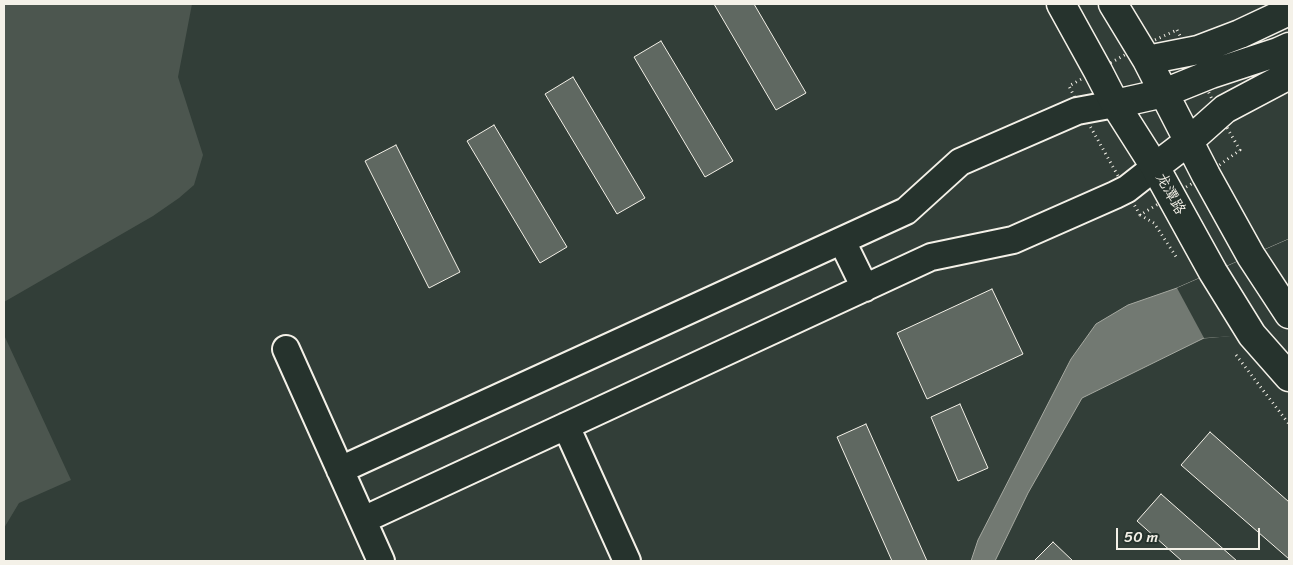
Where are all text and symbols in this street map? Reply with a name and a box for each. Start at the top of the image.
street label: 龙潭路 [1151,170,1189,218]
scale bar [1118,518,1262,550]
text: 50 m [1124,524,1158,550]

